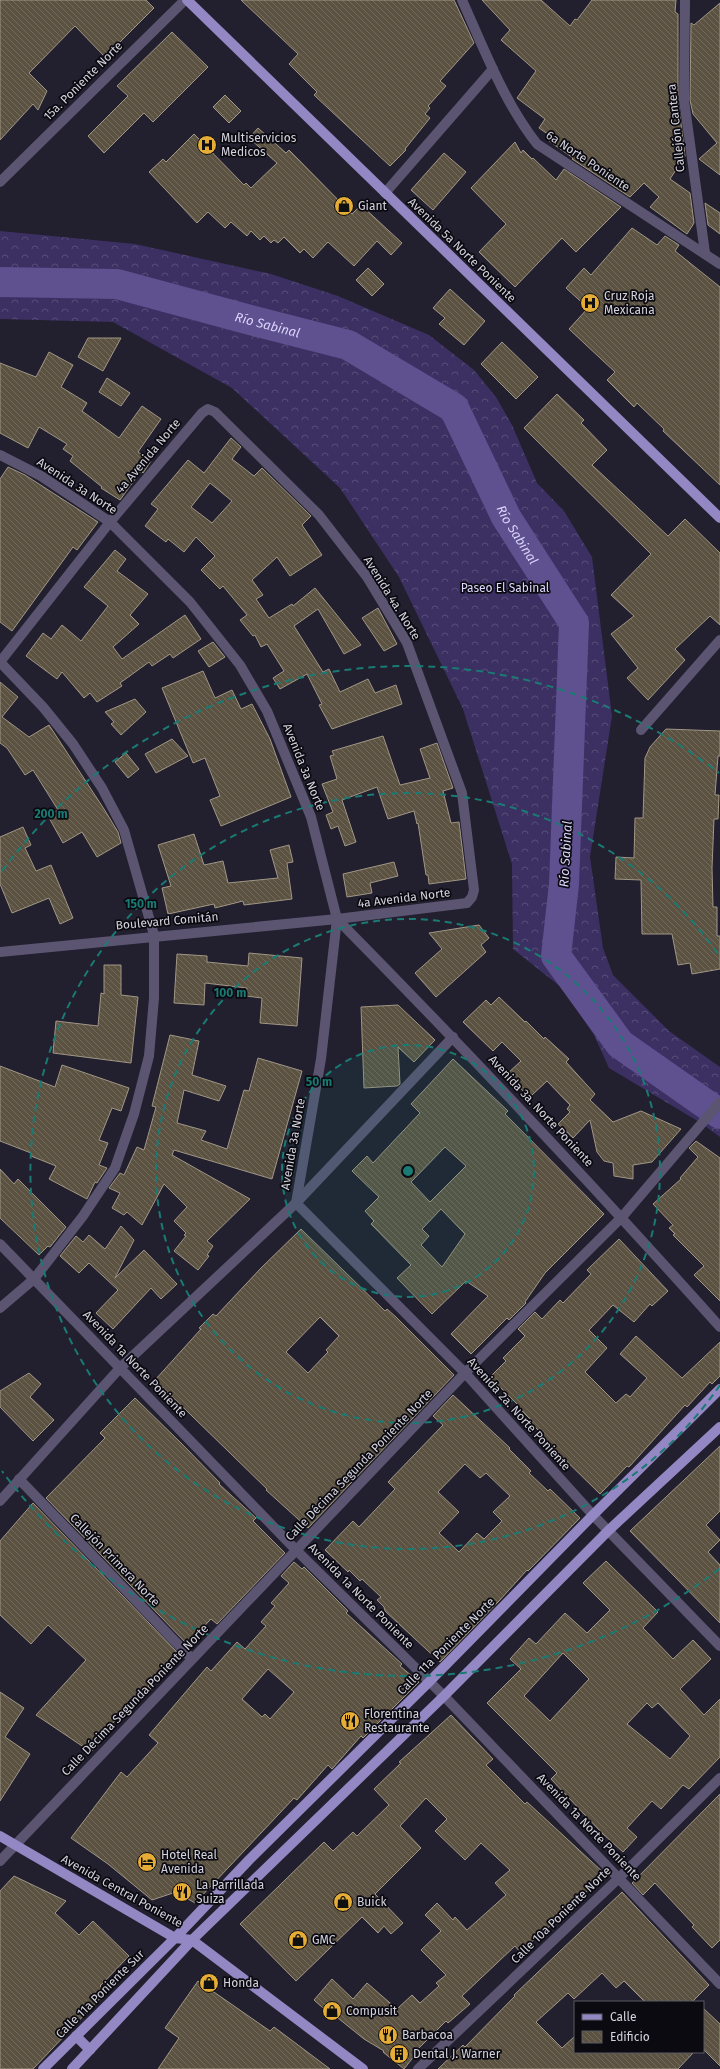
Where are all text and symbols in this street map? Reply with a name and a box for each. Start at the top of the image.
street label: 15a. Poniente Norte [41,39,125,123]
street label: Callejón Cantera [664,83,688,173]
street label: 6a Norte Poniente [543,128,633,194]
place label: Multiservicios Medicos [221,131,297,159]
hospital icon: Multiservicios Medicos [196,134,218,156]
shop icon: Giant [333,195,355,217]
street label: Avenida 5a Norte Poniente [405,195,519,305]
place label: Giant [358,199,388,213]
place label: Cruz Roja Mexicana [604,289,655,317]
hospital icon: Cruz Roja Mexicana [579,292,601,314]
water label: Río Sabinal [233,309,302,341]
street label: 4a Avenida Norte [113,416,183,496]
street label: Avenida 3a Norte [34,455,120,517]
water label: Río Sabinal [493,503,541,567]
street label: Avenida 4a. Norte [361,554,423,642]
park label: Paseo El Sabinal [461,581,550,595]
street label: Avenida 3a Norte [280,721,328,813]
text: 200 m [34,807,68,821]
water label: Río Sabinal [556,820,575,888]
street label: 4a Avenida Norte [357,885,451,911]
text: 150 m [125,897,157,911]
street label: Boulevard Comitán [115,910,219,932]
text: 100 m [214,986,246,1000]
street label: Avenida 3a. Norte Poniente [486,1052,596,1170]
text: 50 m [306,1075,332,1089]
street label: Avenida 3a Norte [278,1097,308,1191]
centre of rings [401,1164,415,1178]
street label: Avenida 1a Norte Poniente [80,1308,190,1420]
street label: Avenida 2a. Norte Poniente [465,1355,573,1473]
street label: Calle Décima Segunda Poniente Norte [283,1386,435,1544]
street label: Callejón Primera Norte [67,1511,163,1609]
street label: Avenida 1a Norte Poniente [305,1540,417,1652]
street label: Calle 11a Poniente Norte [395,1595,497,1697]
street label: Calle Décima Segunda Poniente Norte [59,1621,211,1779]
place label: Florentina Restaurante [364,1707,429,1735]
restaurant icon: Florentina Restaurante [339,1710,361,1732]
street label: Avenida 1a Norte Poniente [534,1771,644,1883]
place label: Hotel Real Avenida [161,1848,217,1876]
hotel icon: Hotel Real Avenida [136,1851,158,1873]
street label: Avenida Central Poniente [59,1852,185,1930]
street label: Calle 10a Poniente Norte [508,1864,614,1966]
place label: La Parrillada Suiza [196,1878,264,1906]
restaurant icon: La Parrillada Suiza [171,1881,193,1903]
shop icon: Buick [332,1891,354,1913]
place label: Buick [357,1895,387,1909]
shop icon: GMC [287,1929,309,1951]
place label: GMC [312,1933,336,1947]
street label: Calle 11a Poniente Sur [53,1947,147,2041]
shop icon: Honda [198,1972,220,1994]
place label: Honda [223,1976,259,1990]
shop icon: Compusit [321,2000,343,2022]
legend [574,2001,704,2053]
place label: Compusit [346,2004,398,2018]
text: Calle [610,2010,637,2024]
restaurant icon: Barbacoa [377,2024,399,2046]
place label: Barbacoa [402,2028,453,2042]
text: Edificio [610,2030,650,2044]
building icon: Dental J. Warner [388,2043,410,2065]
place label: Dental J. Warner [413,2047,501,2061]

